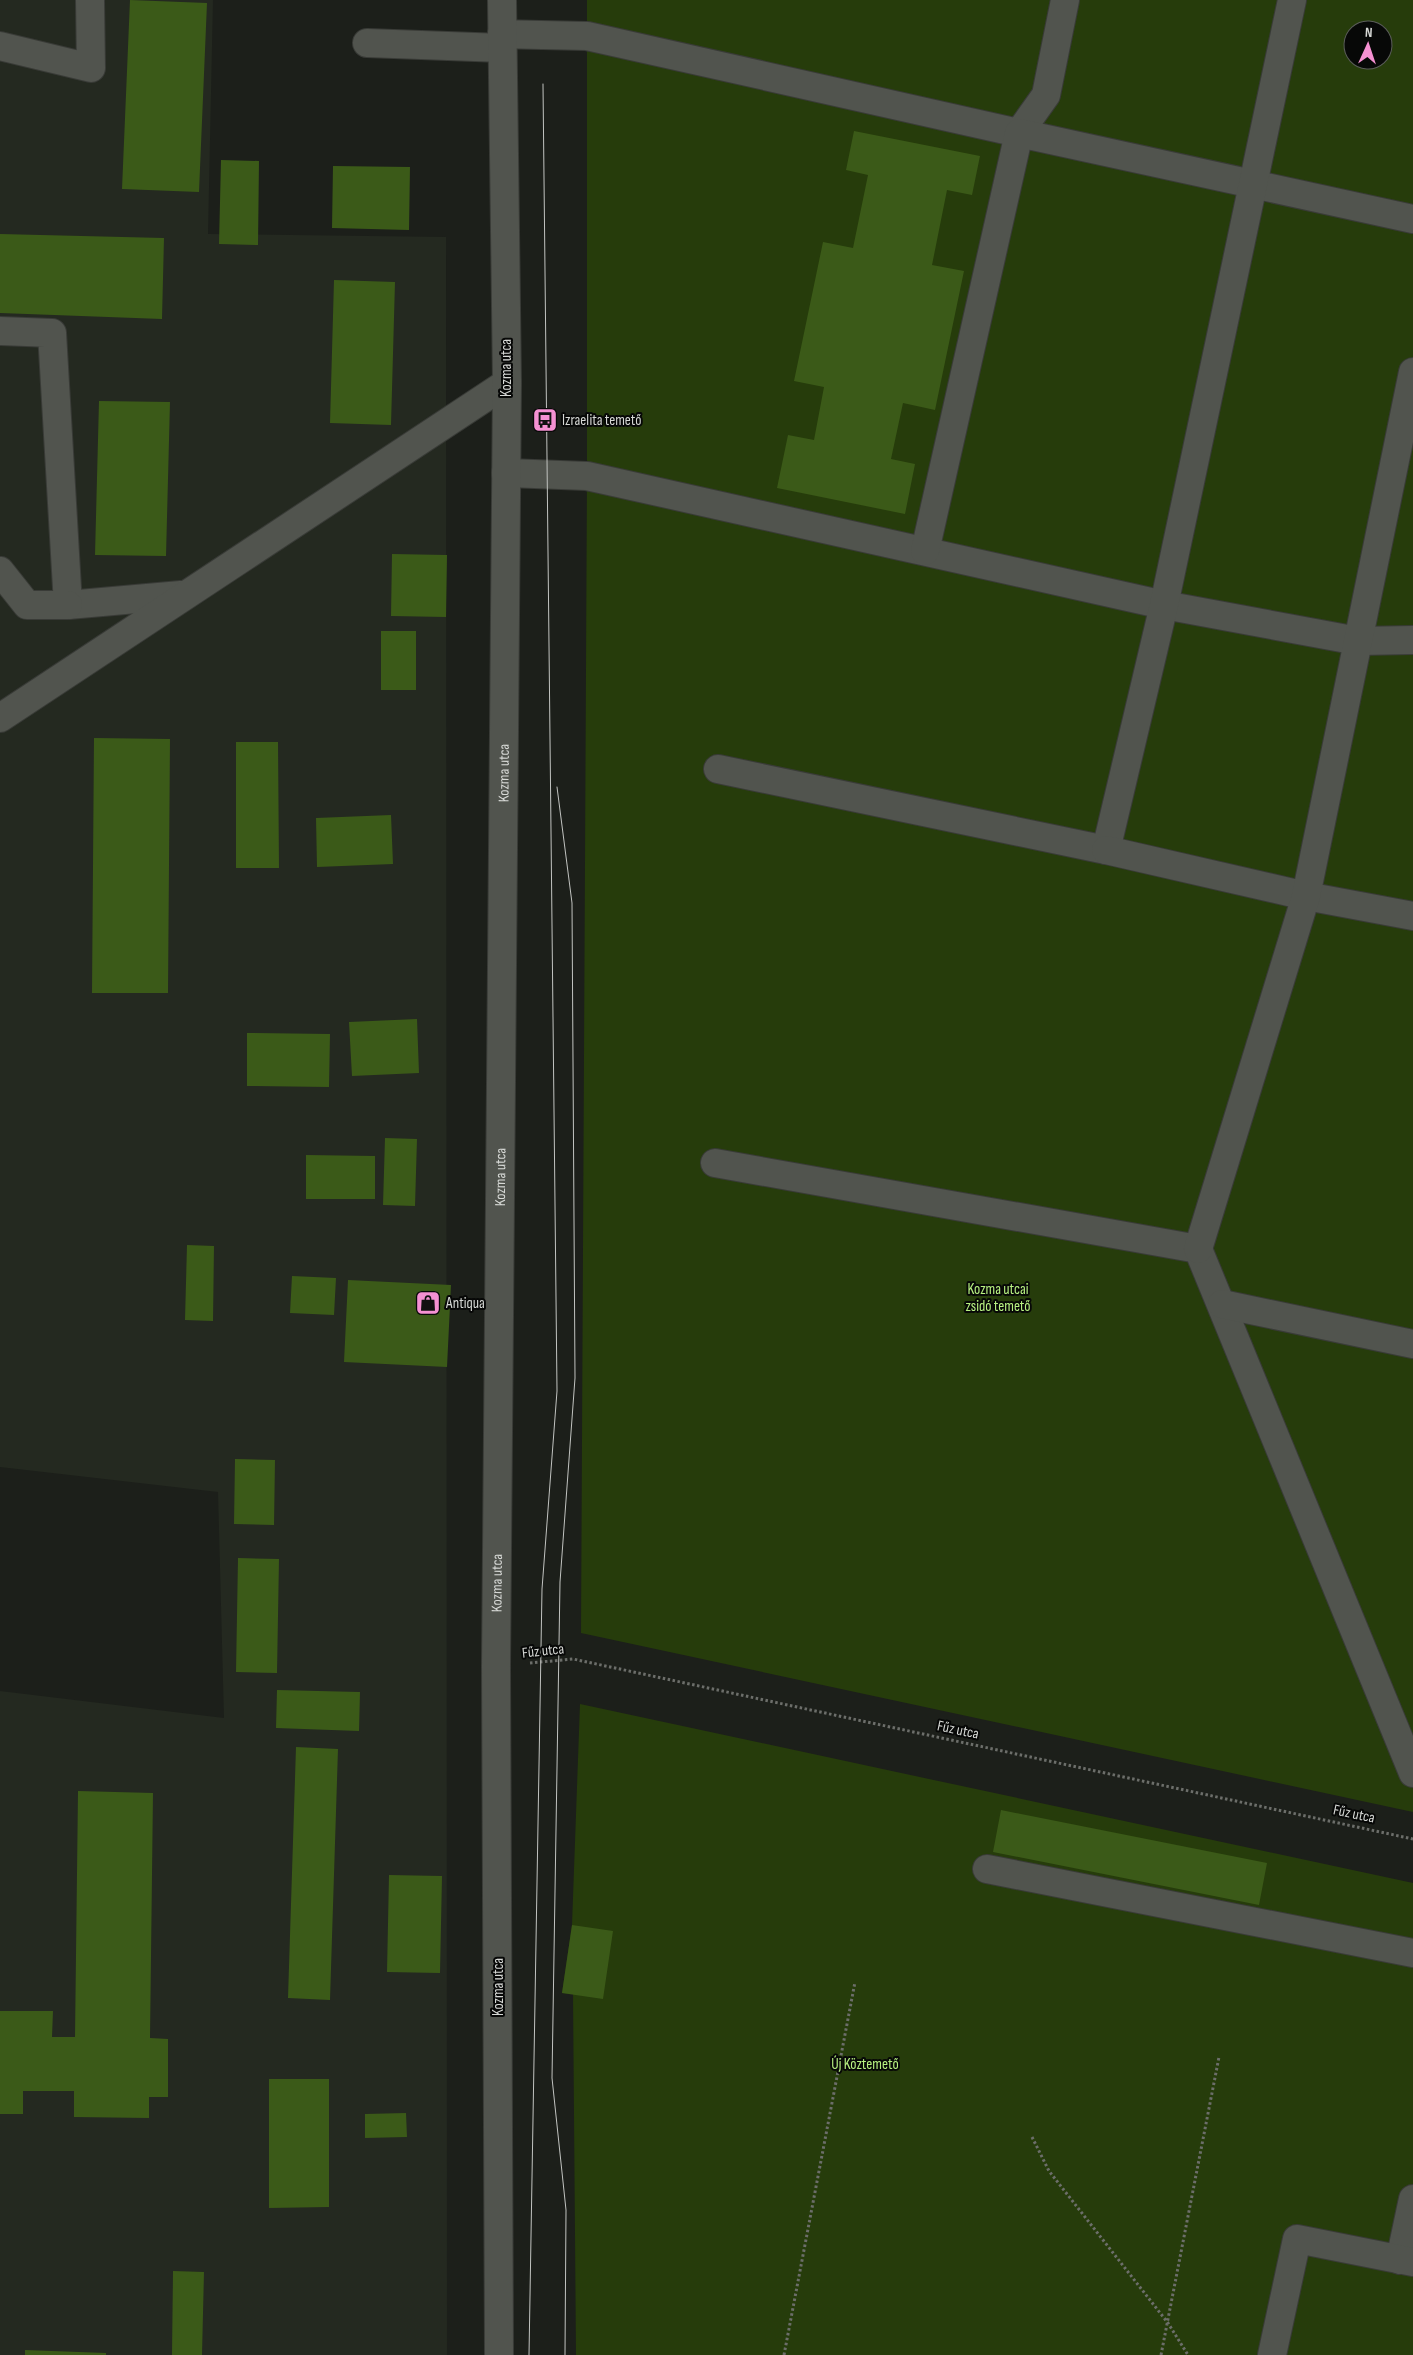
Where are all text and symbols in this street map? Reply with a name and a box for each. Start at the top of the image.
north arrow [1343,20,1393,70]
text: N [1364,24,1373,41]
street label: Kozma utca [497,339,516,397]
bus stop icon: Izraelita temető [532,407,558,433]
place label: Izraelita temető [562,411,642,430]
street label: Kozma utca [494,744,513,802]
street label: Kozma utca [490,1148,510,1206]
park label: Kozma utcai zsidó temető [965,1280,1031,1316]
shop icon: Antiqua [415,1290,441,1316]
place label: Antiqua [445,1294,485,1313]
street label: Kozma utca [487,1554,506,1612]
street label: Fűz utca [521,1639,565,1663]
street label: Fűz utca [935,1716,981,1744]
street label: Fűz utca [1331,1800,1377,1828]
street label: Kozma utca [489,1958,508,2016]
park label: Új Köztemető [831,2055,899,2074]

